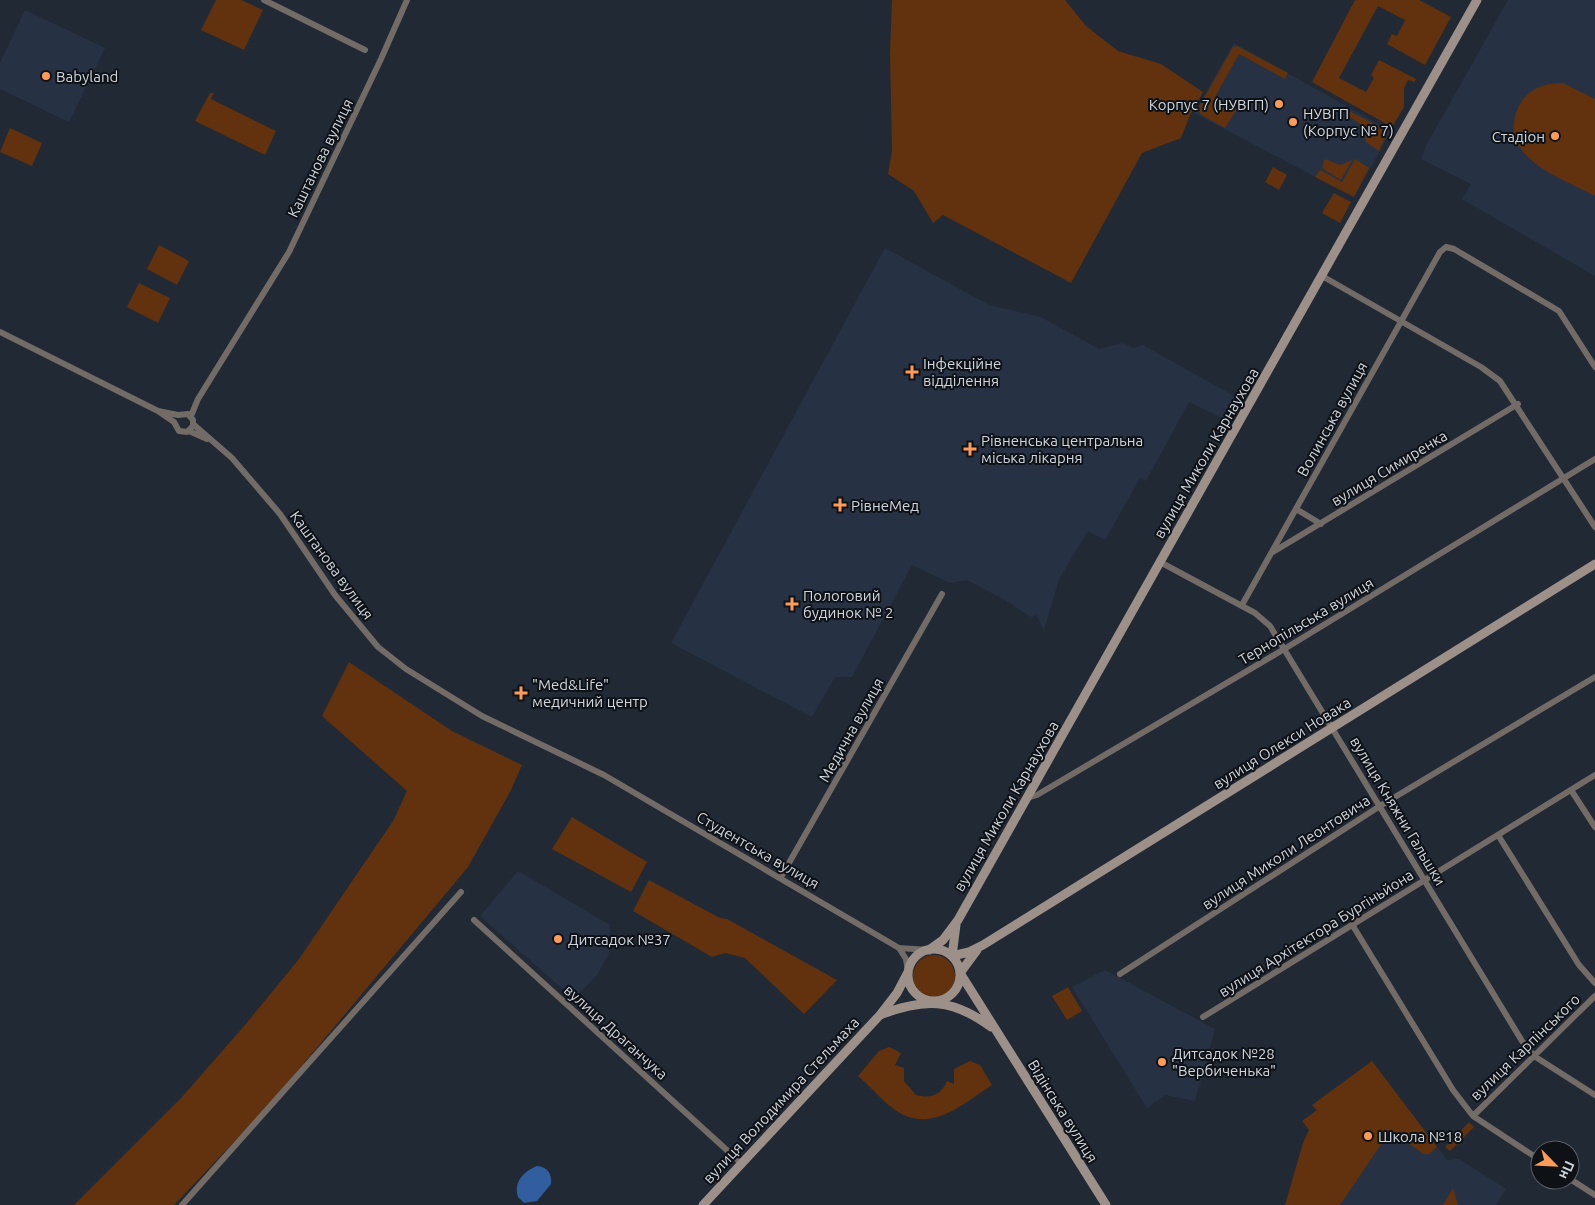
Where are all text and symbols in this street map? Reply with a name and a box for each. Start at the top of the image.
place label: Babyland [56,68,118,85]
marker: Babyland [40,70,52,82]
street label: Каштанова вулиця [284,96,356,220]
place label: Корпус 7 (НУВГП) [1149,96,1269,113]
marker: Корпус 7 (НУВГП) [1273,98,1285,110]
place label: НУВГП (Корпус № 7) [1303,105,1394,139]
marker: НУВГП (Корпус № 7) [1287,116,1299,128]
place label: Стадіон [1492,128,1545,145]
marker: Стадіон [1549,130,1561,142]
place label: Інфекційне відділення [923,355,1001,389]
street label: Волинська вулиця [1294,359,1370,479]
marker: Інфекційне відділення [905,365,919,379]
street label: вулиця Миколи Карнаухова [1150,365,1262,541]
street label: вулиця Симиренка [1328,427,1450,509]
place label: Рівненська центральна міська лікарня [981,432,1143,466]
marker: Рівненська центральна міська лікарня [963,442,977,456]
place label: РівнеМед [851,497,919,514]
marker: РівнеМед [833,498,847,512]
street label: Каштанова вулиця [287,507,377,623]
street label: Тернопільська вулиця [1235,574,1377,668]
place label: Пологовий будинок № 2 [803,587,894,621]
marker: Пологовий будинок № 2 [785,597,799,611]
street label: Медична вулиця [815,675,887,785]
place label: "Med&Life" медичний центр [532,676,648,710]
marker: "Med&Life" медичний центр [514,686,528,700]
street label: вулиця Олекси Новака [1210,694,1354,792]
street label: вулиця Миколи Карнаухова [950,718,1062,894]
street label: вулиця Княжни Гальшки [1347,734,1449,888]
street label: вулиця Миколи Леонтовича [1199,791,1373,913]
street label: Студентська вулиця [694,808,822,892]
street label: вулиця Архітектора Бургіньйона [1216,866,1416,1000]
place label: Дитсадок №37 [568,931,671,948]
marker: Дитсадок №37 [552,933,564,945]
street label: вулиця Драганчука [561,981,671,1083]
street label: вулиця Карпінського [1467,990,1583,1104]
street label: вулиця Володимира Стельмаха [700,1014,862,1186]
place label: Дитсадок №28 "Вербиченька" [1172,1045,1276,1079]
marker: Дитсадок №28 "Вербиченька" [1156,1056,1168,1068]
street label: Відінська вулиця [1025,1057,1101,1165]
place label: Школа №18 [1378,1128,1462,1145]
marker: Школа №18 [1362,1130,1374,1142]
north arrow [1530,1140,1580,1190]
text: Пн [1556,1159,1578,1182]

